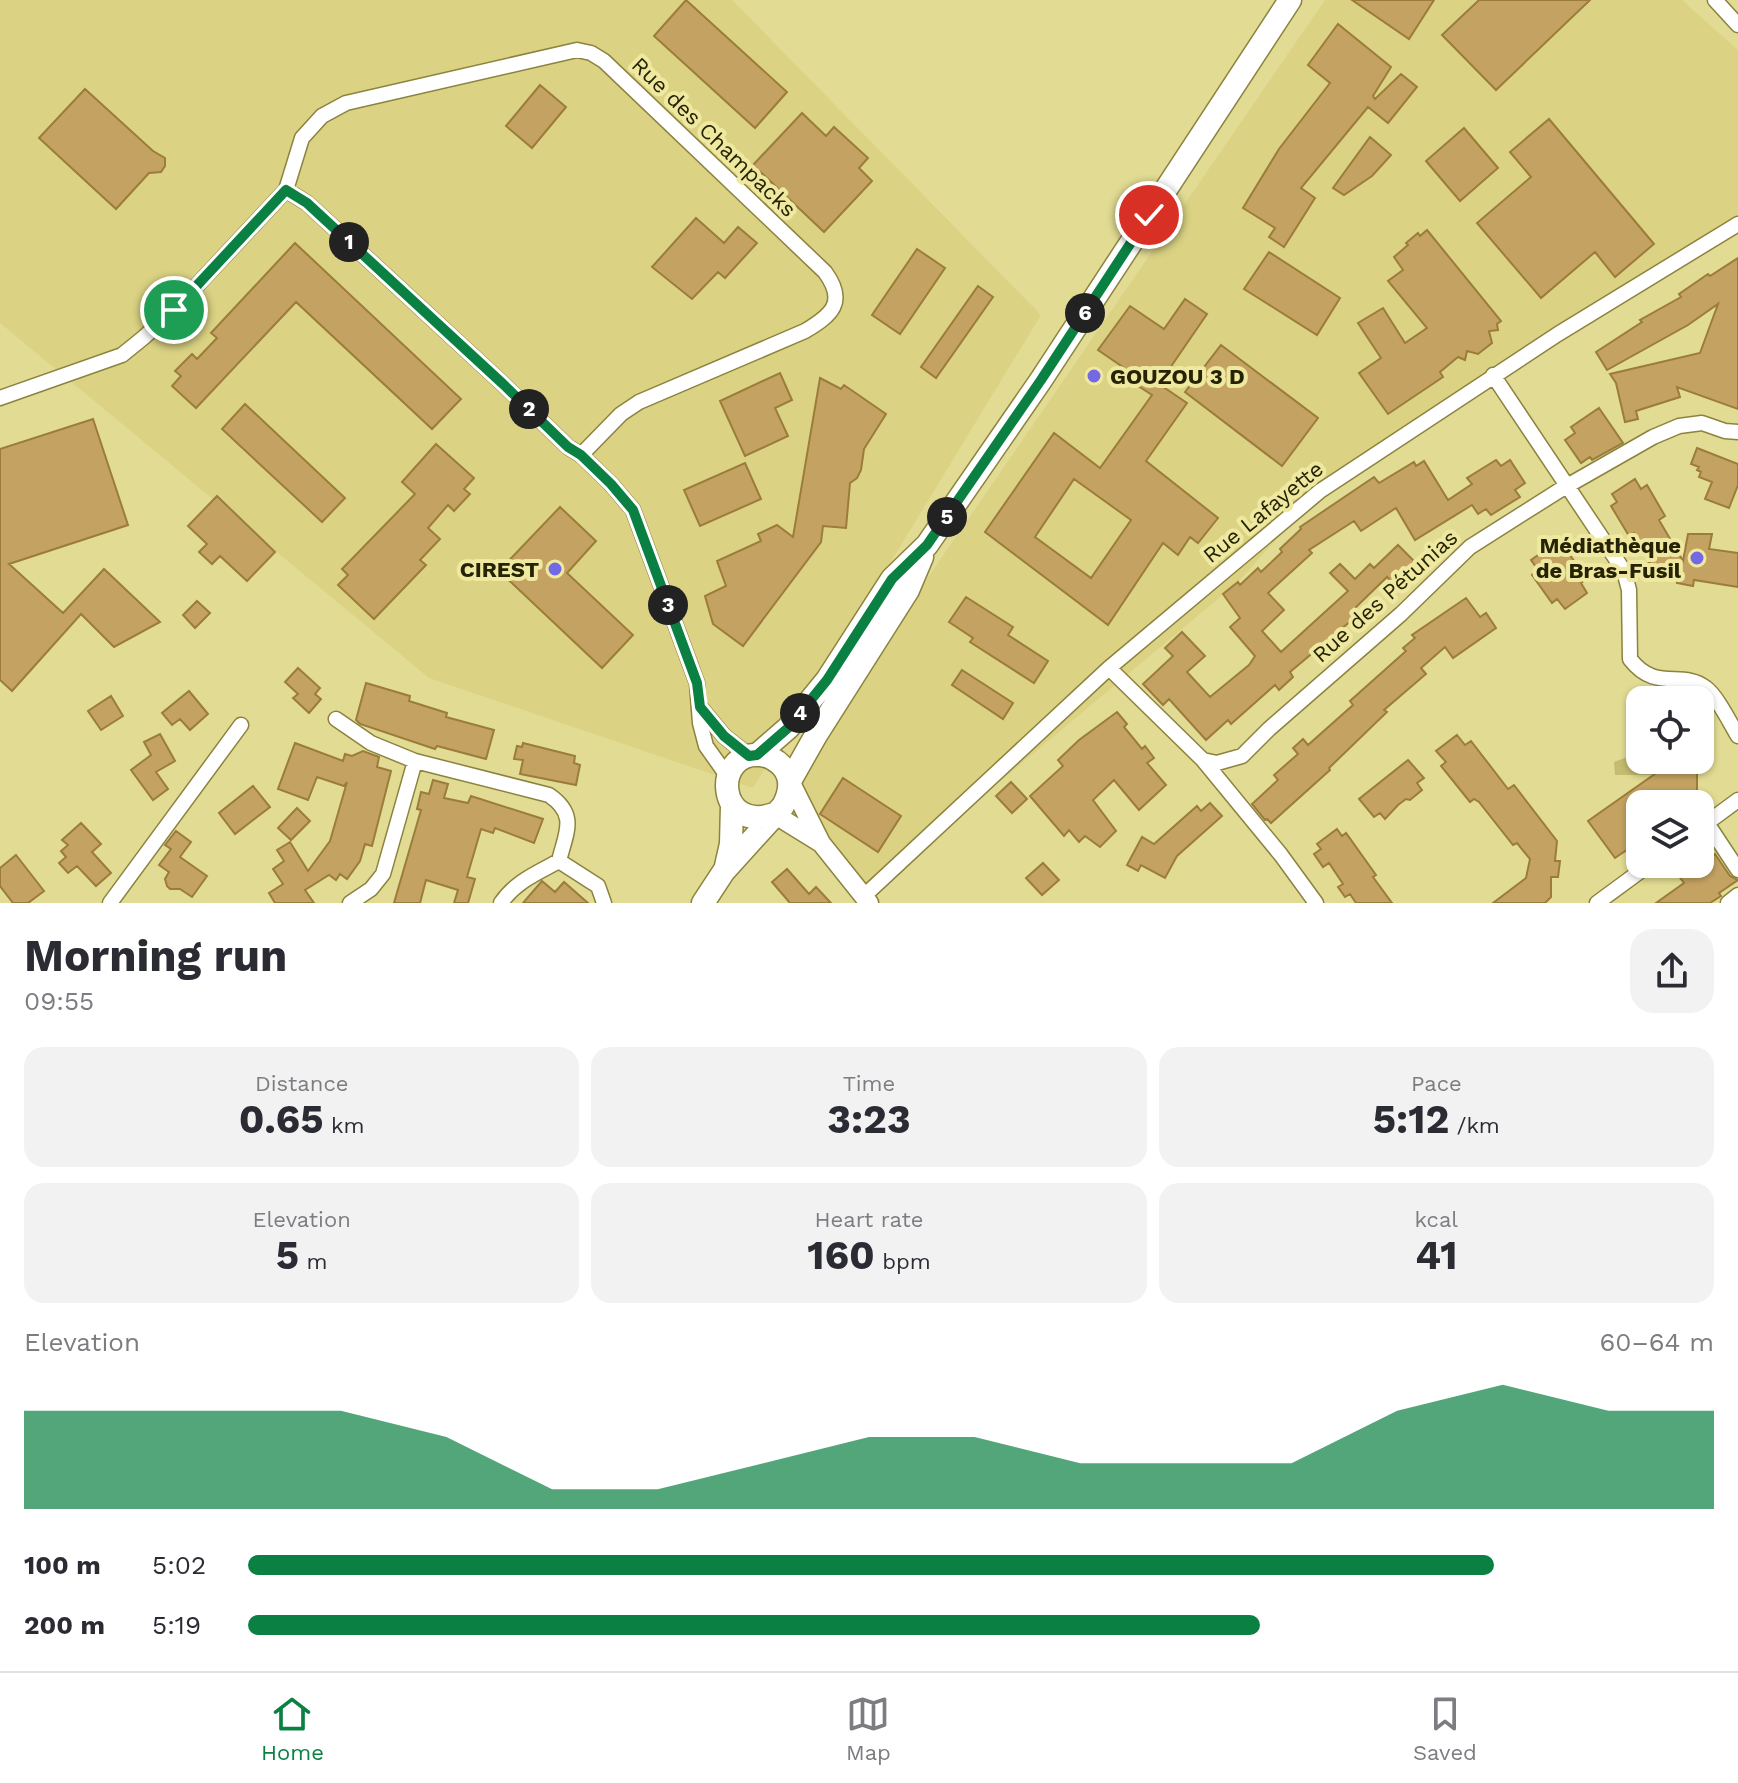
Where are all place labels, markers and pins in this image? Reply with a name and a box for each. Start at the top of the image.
pin [1115,181,1183,249]
pin: 1 [329,222,369,262]
pin [140,276,208,344]
pin: 6 [1065,293,1105,333]
place label: GOUZOU 3 D [1110,364,1245,389]
marker: GOUZOU 3 D [1085,367,1103,385]
pin: 2 [509,389,549,429]
pin: 5 [927,497,967,537]
place label: Médiathèque de Bras-Fusil [1536,533,1682,583]
marker: Médiathèque de Bras-Fusil [1688,549,1706,567]
place label: CIREST [460,557,539,582]
marker: CIREST [546,560,564,578]
pin: 3 [648,585,688,625]
pin: 4 [780,693,820,733]

